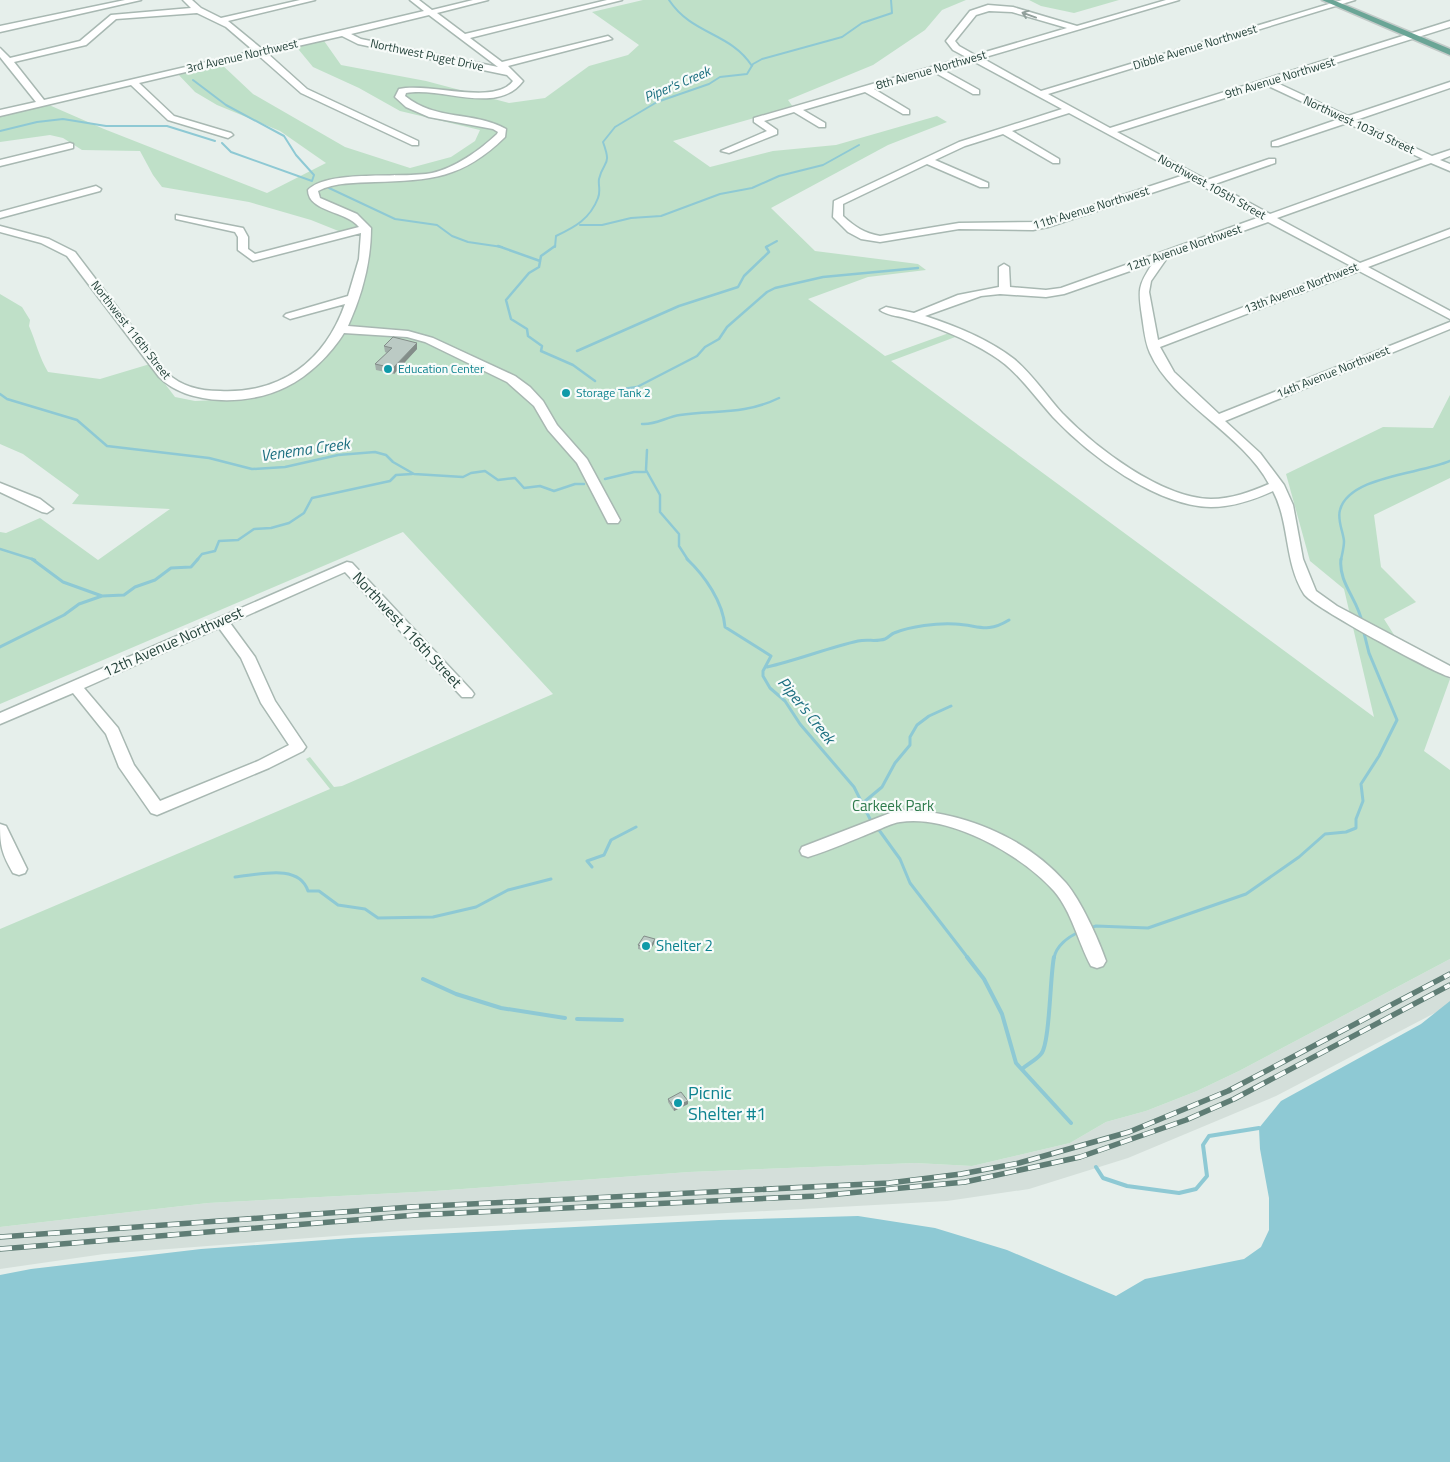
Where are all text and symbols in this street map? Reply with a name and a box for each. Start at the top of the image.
one-way arrow [1022,10,1037,19]
street label: Dibble Avenue Northwest [1131,18,1260,74]
street label: 3rd Avenue Northwest [184,33,300,78]
street label: Northwest Puget Drive [369,33,486,76]
street label: 8th Avenue Northwest [873,44,989,94]
street label: 9th Avenue Northwest [1222,52,1338,103]
water label: Piper's Creek [640,59,715,107]
street label: Northwest 103rd Street [1300,90,1419,159]
street label: Northwest 105th Street [1155,149,1270,225]
street label: 11th Avenue Northwest [1030,181,1152,234]
street label: 12th Avenue Northwest [1124,219,1245,276]
street label: 13th Avenue Northwest [1241,257,1361,318]
street label: Northwest 116th Street [87,276,177,384]
street label: 14th Avenue Northwest [1273,340,1393,403]
place label: Education Center [398,359,484,378]
marker: Education Center [382,363,394,375]
place label: Storage Tank 2 [576,383,651,402]
marker: Storage Tank 2 [560,387,572,399]
water label: Venema Creek [259,431,353,467]
street label: Northwest 116th Street [347,566,468,693]
street label: 12th Avenue Northwest [99,600,247,683]
water label: Piper's Creek [772,671,843,750]
park label: Carkeek Park [852,794,934,817]
place label: Shelter 2 [656,934,713,957]
marker: Shelter 2 [640,940,652,952]
place label: Picnic Shelter #1 [688,1079,766,1127]
marker: Picnic Shelter #1 [672,1097,684,1109]

